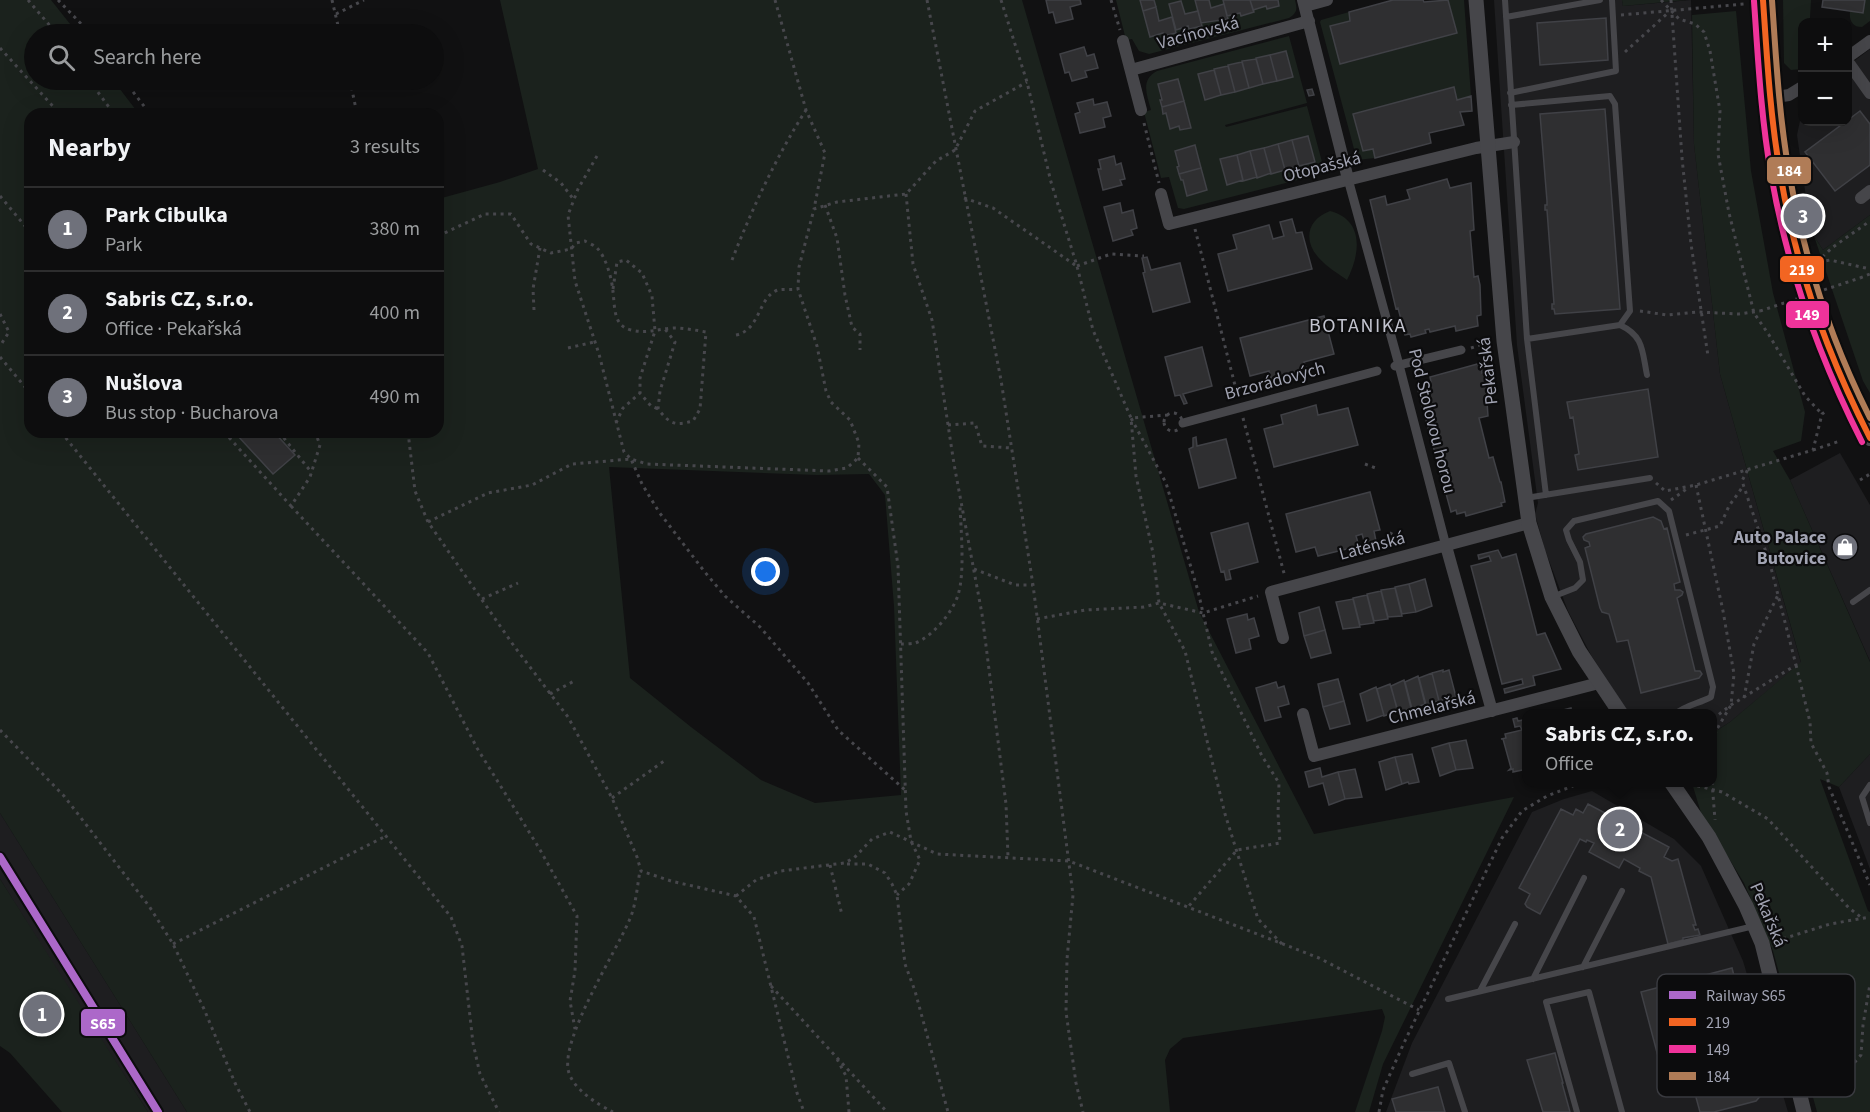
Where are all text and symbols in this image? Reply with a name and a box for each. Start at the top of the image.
street label: Vacínovská [1154,10,1242,56]
map controls [1798,18,1852,126]
button: + [1798,18,1852,72]
search box [24,24,444,90]
icon: search [45,41,78,74]
text: Search here [93,41,201,73]
button: − [1798,72,1852,126]
text: Nearby [48,129,131,166]
text: 3 results [350,133,420,161]
street label: Otopašská [1281,145,1363,189]
line badge: 184 [1766,156,1812,185]
text: 184 [1776,160,1802,182]
pin: 3 [1784,194,1822,238]
text: Park Cibulka [105,199,228,231]
text: 1 [62,215,73,243]
text: 380 m [370,215,420,243]
text: Park [105,231,142,259]
line badge: 219 [1779,255,1825,283]
text: 219 [1789,259,1815,281]
text: Sabris CZ, s.r.o. [105,283,254,315]
text: 2 [62,299,73,327]
text: 400 m [370,299,420,327]
line badge: 149 [1785,300,1830,329]
text: 149 [1794,304,1820,326]
district label: BOTANIKA [1309,312,1407,340]
text: Office · Pekařská [105,315,242,343]
street label: Pekařská [1471,336,1505,406]
street label: Pod Stolovou horou [1402,346,1462,496]
street label: Brzorádových [1222,356,1328,406]
text: Nušlova [105,367,183,399]
text: 3 [62,383,73,411]
text: 490 m [370,383,420,411]
text: Bus stop · Bucharova [105,399,279,427]
street label: Laténská [1336,525,1408,567]
place label: Auto Palace Butovice [1733,525,1826,571]
shop icon: Auto Palace Butovice [1830,532,1860,562]
your location [751,557,780,586]
street label: Chmelařská [1386,685,1478,731]
popup [1522,709,1717,787]
text: Sabris CZ, s.r.o. [1545,718,1694,750]
text: Office [1545,750,1593,778]
pin: 2 [1600,806,1640,852]
street label: Pekařská [1743,879,1793,951]
legend [1657,974,1855,1097]
text: Railway S65 [1706,985,1786,1007]
pin: 1 [22,992,62,1036]
line badge: S65 [80,1008,126,1037]
text: 219 [1706,1012,1730,1034]
text: S65 [90,1013,116,1035]
text: 149 [1706,1039,1730,1061]
text: 184 [1706,1066,1730,1088]

